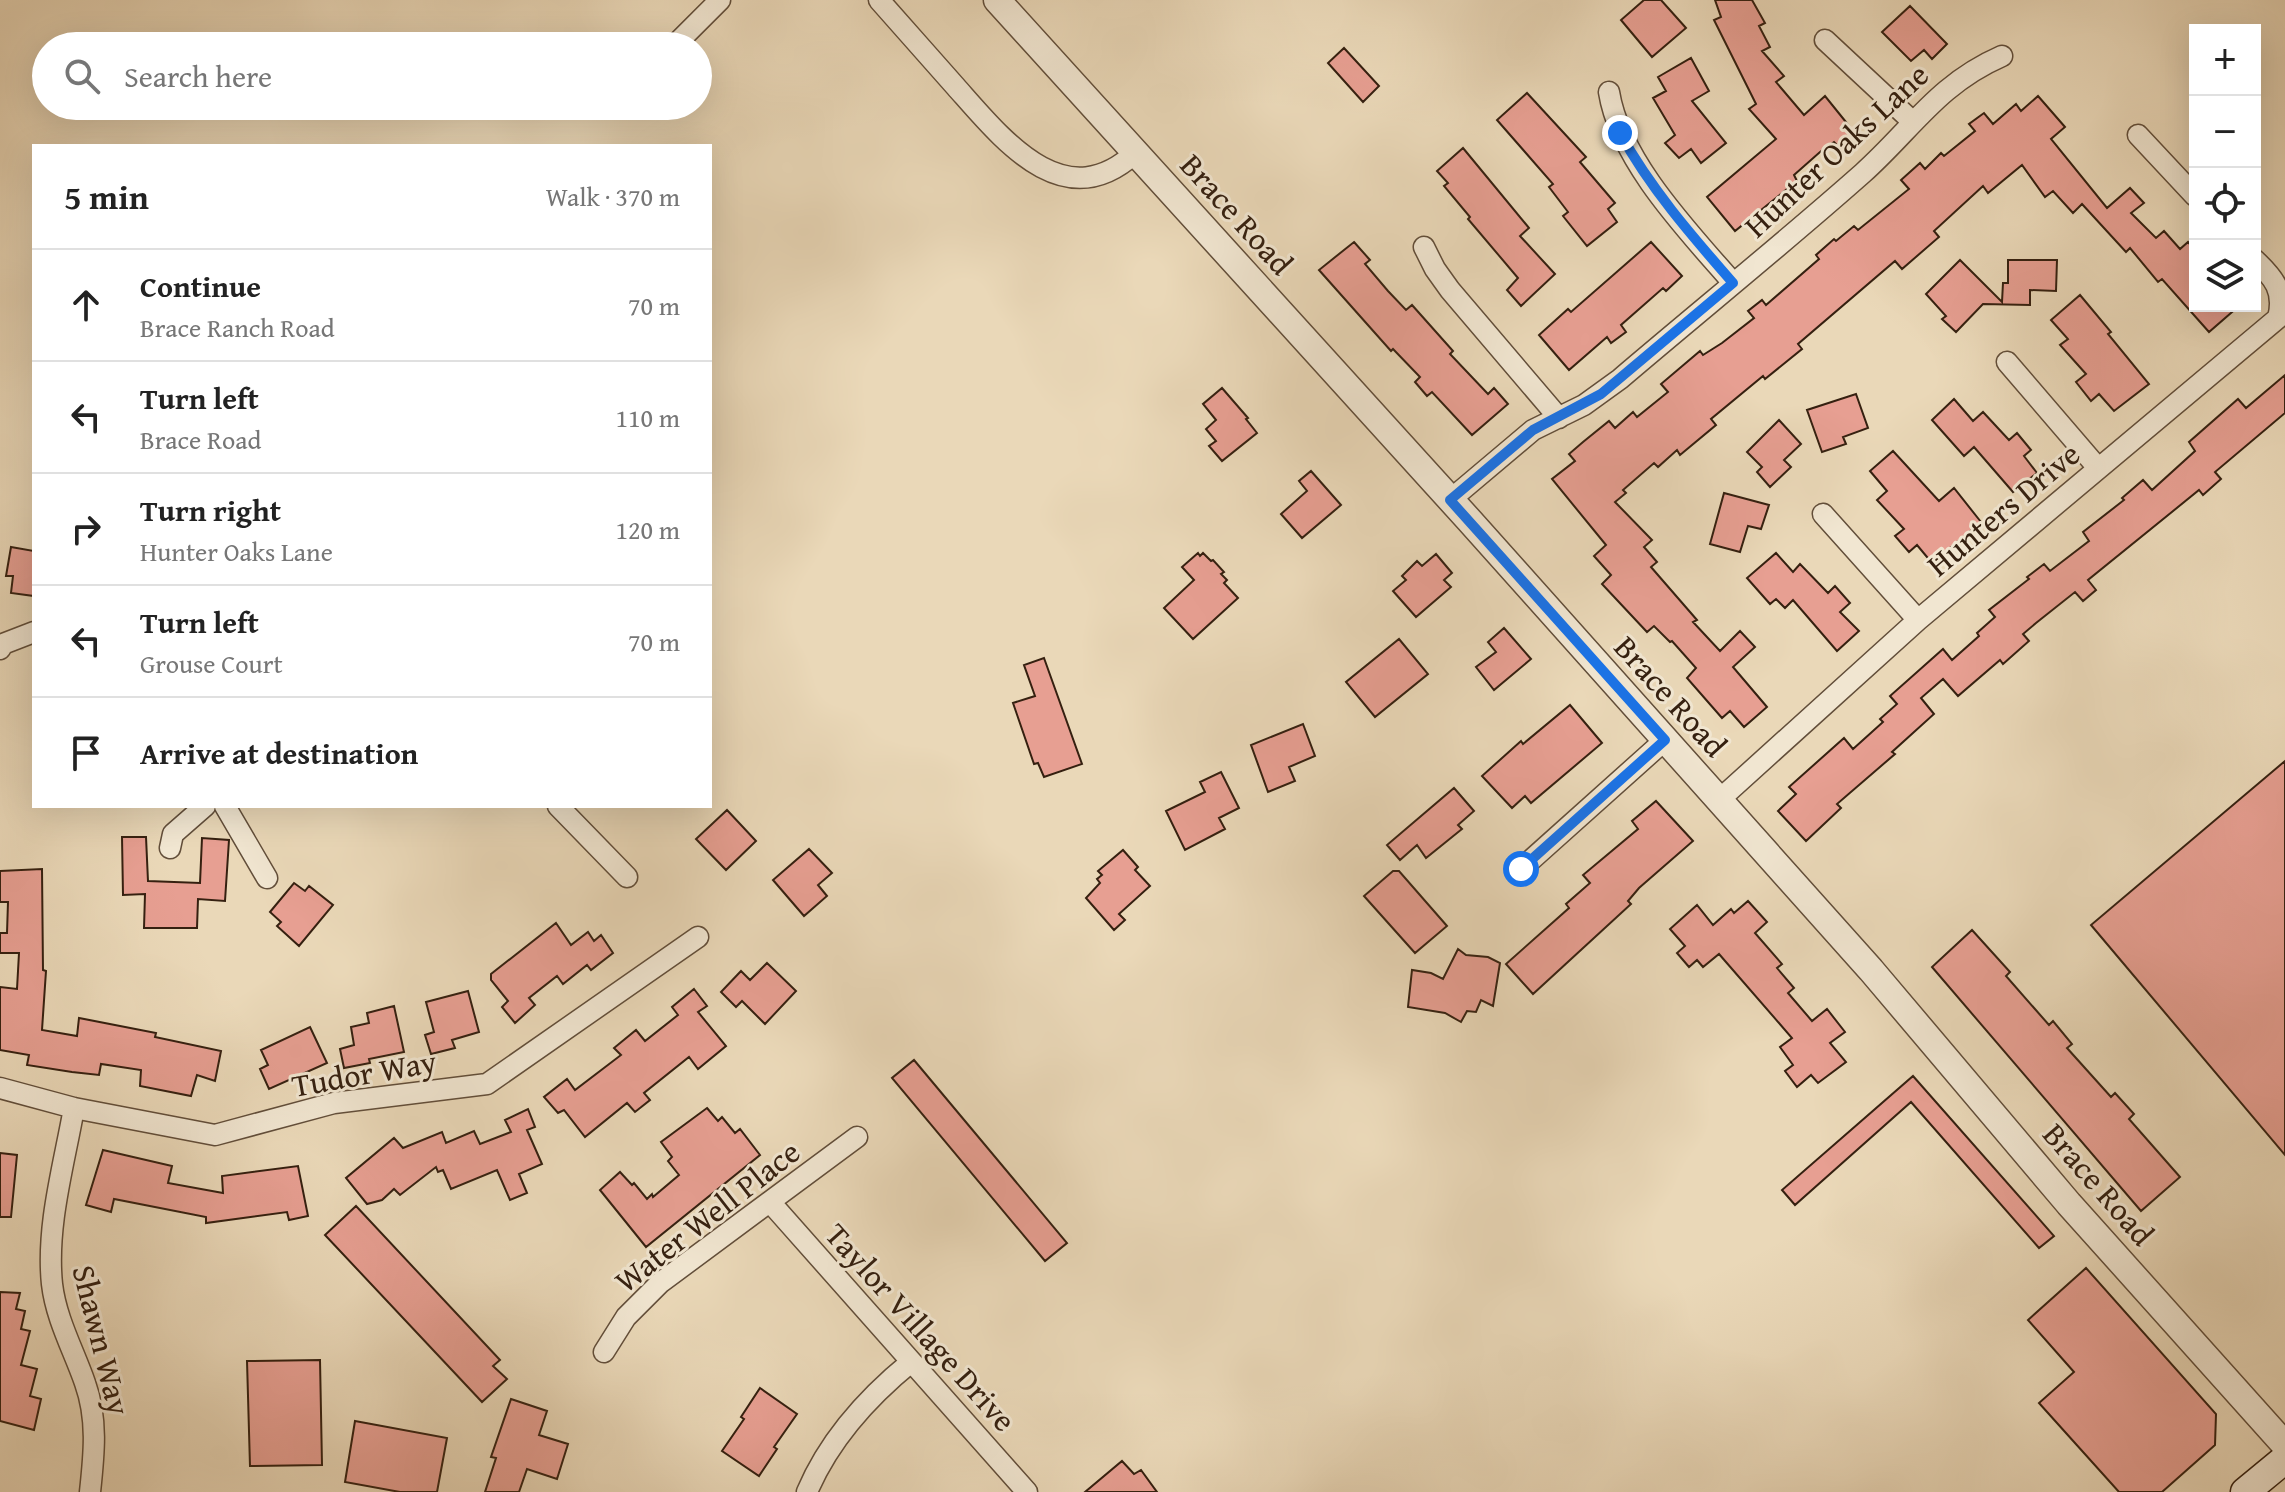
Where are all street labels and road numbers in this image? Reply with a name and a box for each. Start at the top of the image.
street label: Hunter Oaks Lane [1733,52,1939,248]
street label: Brace Road [1170,143,1304,285]
street label: Hunters Drive [1916,431,2090,587]
street label: Brace Road [1604,625,1738,767]
street label: Tudor Way [288,1037,440,1109]
street label: Brace Road [2032,1112,2166,1256]
street label: Water Well Place [604,1128,810,1304]
street label: Taylor Village Drive [815,1212,1027,1442]
street label: Shawn Way [61,1260,143,1420]

